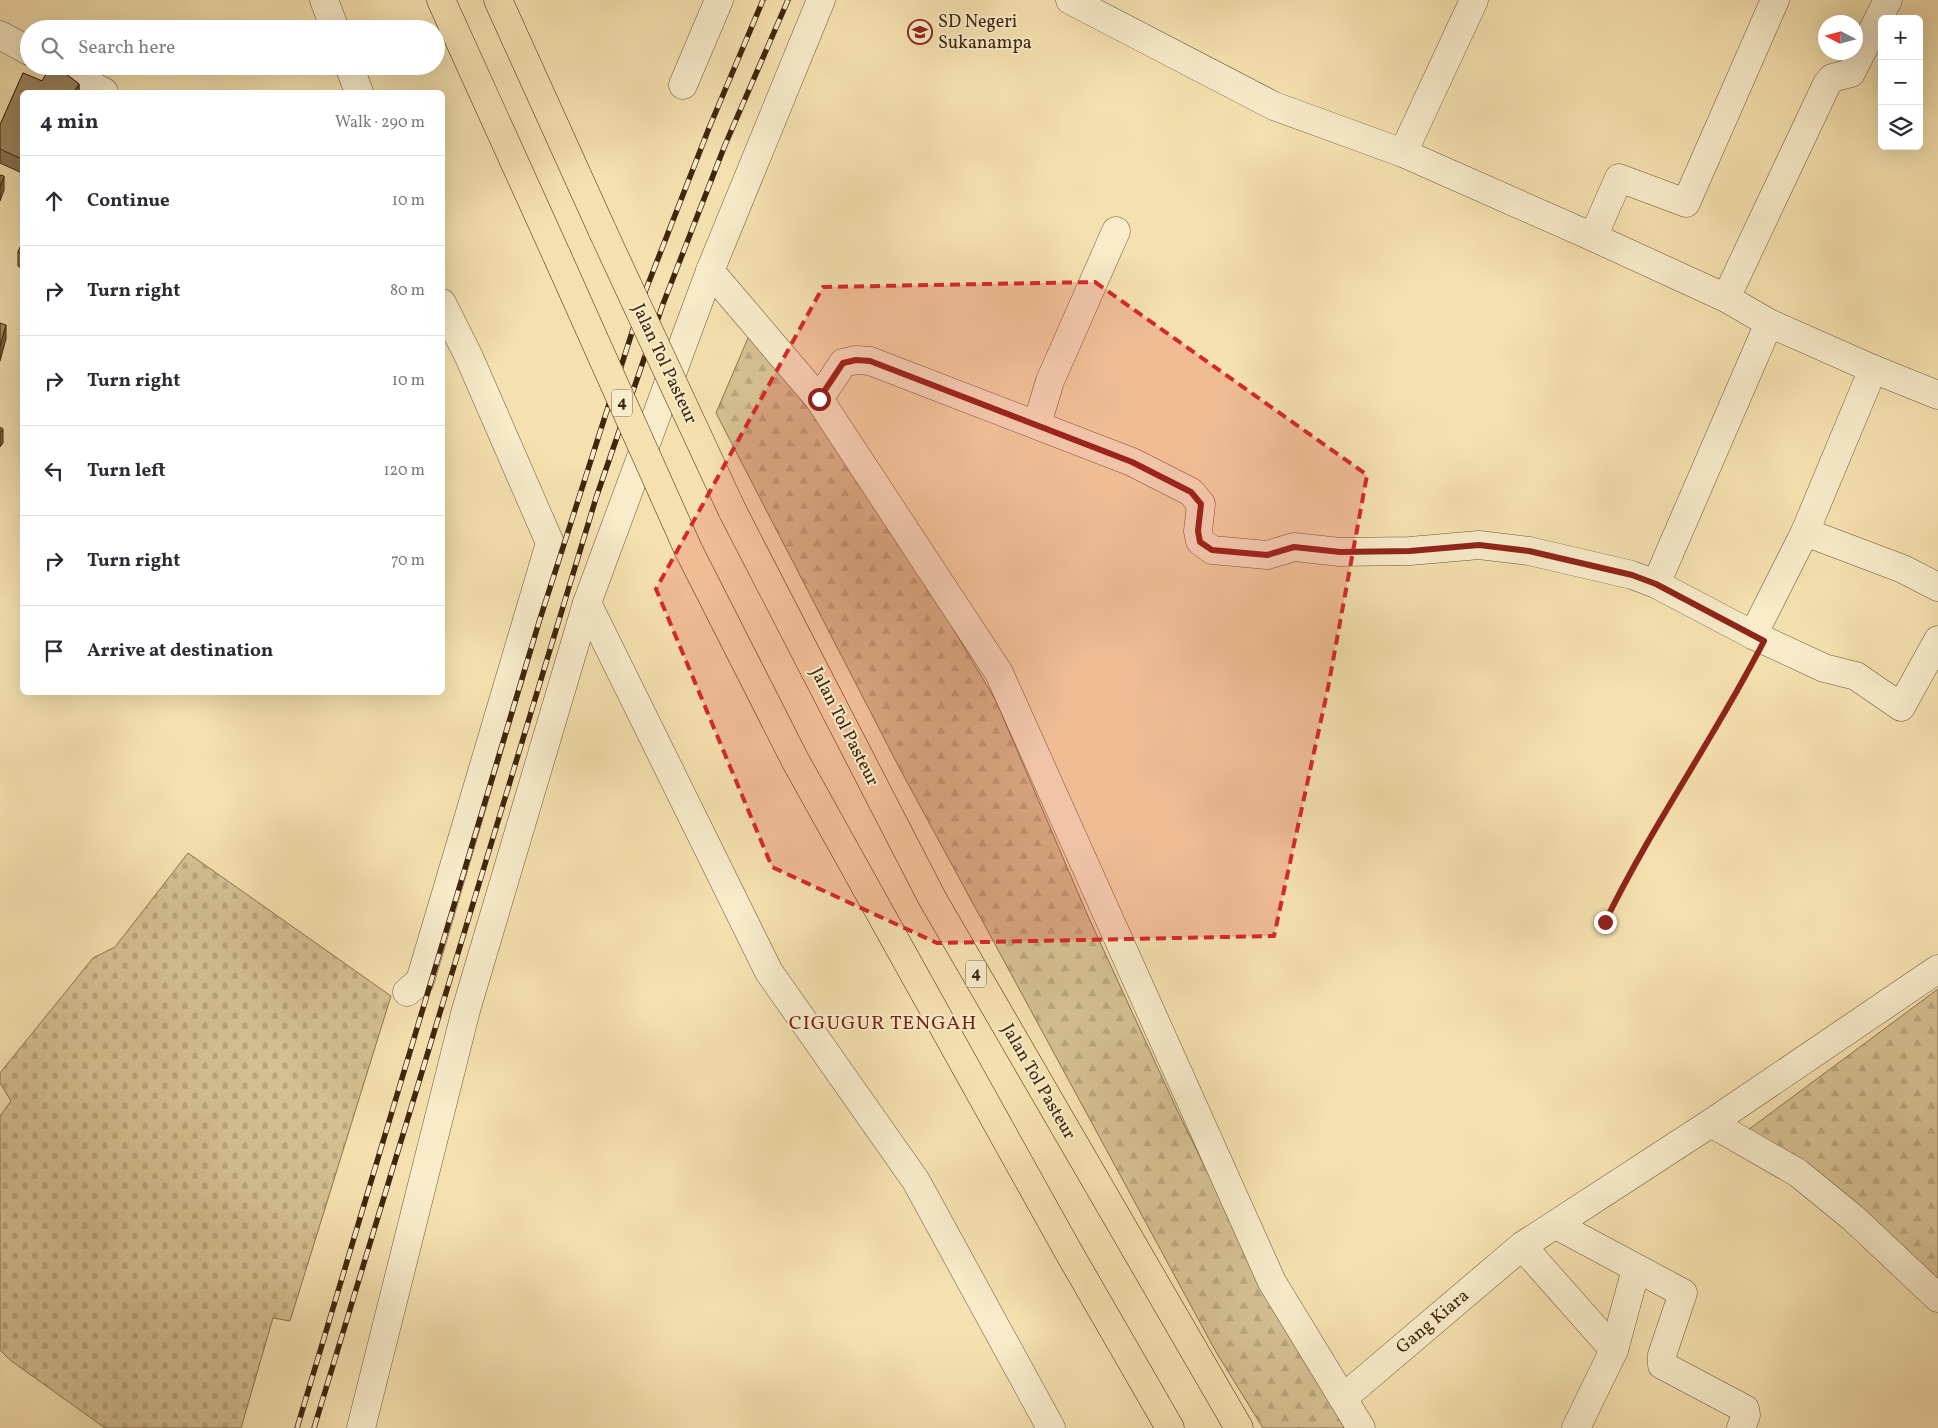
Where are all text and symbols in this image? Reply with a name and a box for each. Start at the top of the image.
place label: SD Negeri Sukanampa [938,10,1032,56]
north arrow [1818,15,1863,60]
map controls [1878,15,1923,150]
button: + [1878,15,1923,60]
school or university icon: SD Negeri Sukanampa [907,19,933,45]
search box [20,20,445,75]
icon: search [38,34,66,62]
text: Search here [78,35,175,61]
button: − [1878,60,1923,105]
button: layers [1878,105,1923,150]
text: 4 min [40,108,99,137]
text: Walk · 290 m [335,112,425,134]
icon: ahead [40,187,68,215]
text: Continue [87,188,170,214]
text: 10 m [392,190,425,212]
icon: right [40,277,68,305]
text: Turn right [87,278,180,304]
text: 80 m [390,280,425,302]
street label: Jalan Tol Pasteur [625,300,703,429]
icon: right [40,367,68,395]
text: Turn right [87,368,180,394]
text: 10 m [392,370,425,392]
route start [808,388,831,411]
road number: 4 [612,389,632,416]
icon: left [40,457,68,485]
text: Turn left [87,458,166,484]
text: 120 m [383,460,425,482]
icon: right [40,547,68,575]
text: Turn right [87,548,180,574]
text: 70 m [391,550,425,572]
icon: arrive [40,637,68,665]
text: Arrive at destination [87,638,273,664]
street label: Jalan Tol Pasteur [803,663,885,791]
route end [1594,911,1617,934]
road number: 4 [966,961,986,988]
district label: CIGUGUR TENGAH [789,1010,977,1038]
street label: Jalan Tol Pasteur [995,1019,1082,1145]
street label: Gang Kiara [1391,1284,1475,1360]

